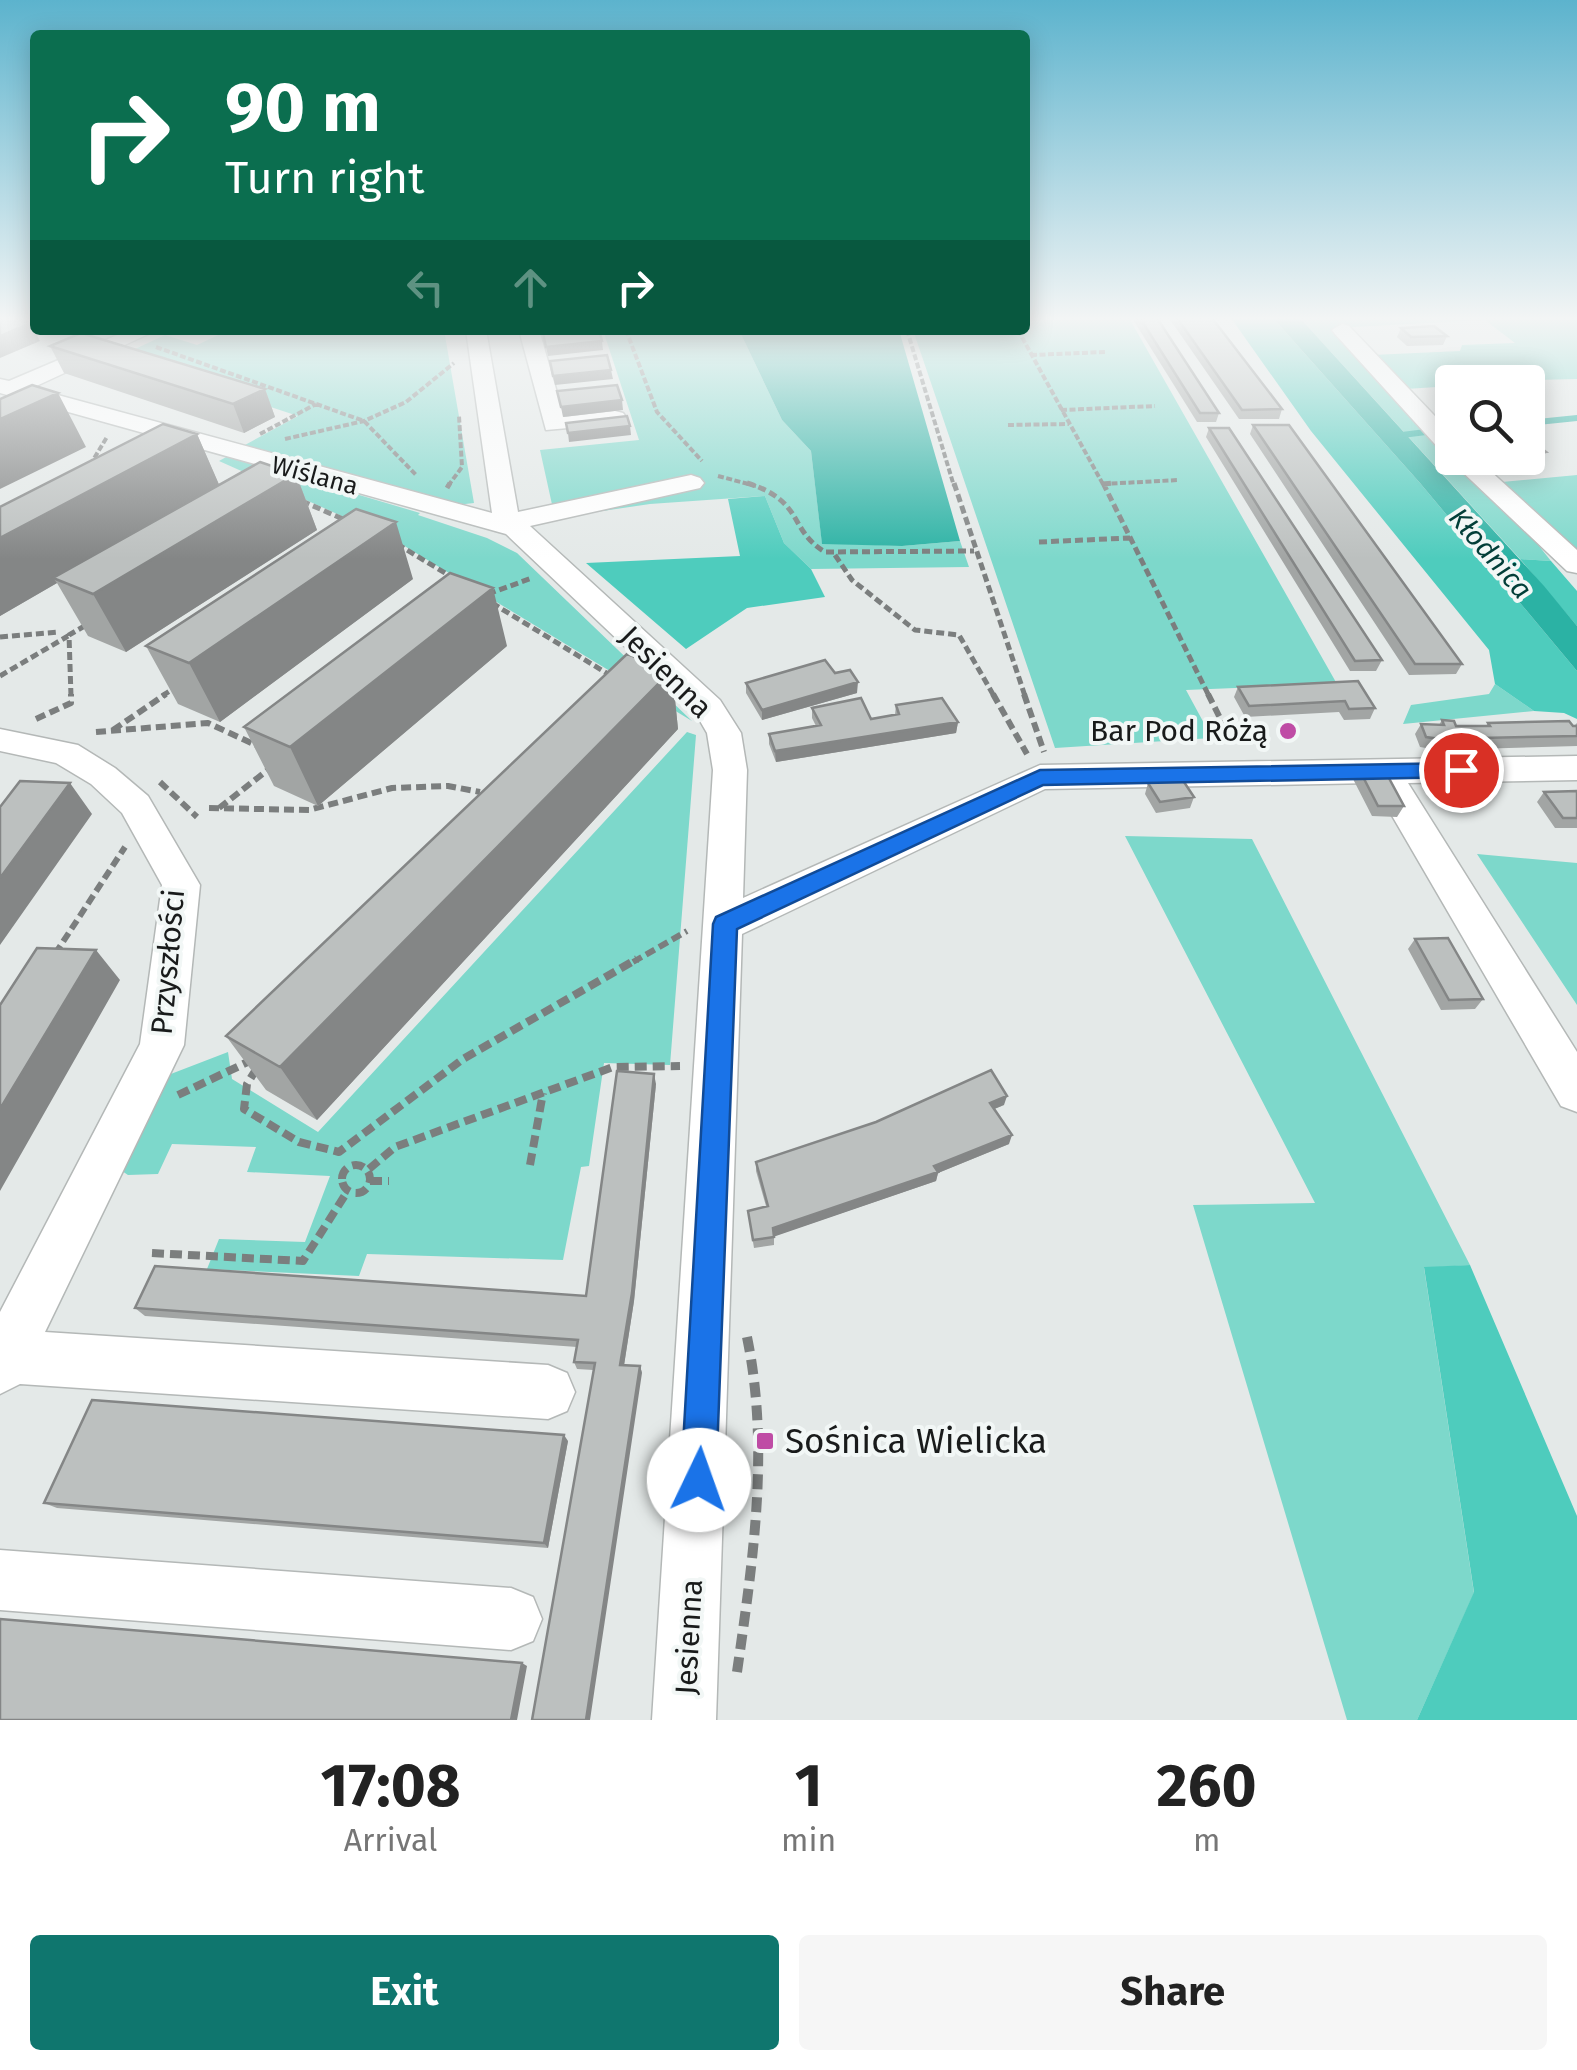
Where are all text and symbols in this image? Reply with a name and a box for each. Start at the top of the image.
text: 90 m [225,66,381,150]
icon: right [60,70,190,200]
text: Turn right [225,151,424,205]
icon: left [398,260,453,315]
icon: ahead [503,260,558,315]
icon: right [608,260,663,315]
map controls [1435,365,1545,475]
button: search [1435,365,1545,475]
street label: Wiślana [268,450,361,502]
water label: Kłodnica [1442,501,1539,605]
street label: Jesienna [612,618,720,726]
place label: Bar Pod Różą [1090,713,1268,749]
marker: Bar Pod Różą [1277,720,1299,742]
pin [1419,728,1504,813]
icon: arrive [1434,743,1489,798]
street label: Przyszłości [144,888,192,1036]
place label: Sośnica Wielicka [785,1420,1047,1462]
position arrow [647,1428,751,1532]
marker: Sośnica Wielicka [754,1430,776,1452]
street label: Jesienna [668,1578,710,1696]
text: 17:08 [320,1750,461,1822]
text: 1 [795,1750,823,1822]
text: 260 [1157,1750,1257,1822]
text: Arrival [344,1821,437,1859]
text: min [781,1821,836,1859]
text: m [1193,1821,1220,1859]
button: Exit [30,1935,779,2050]
button: Share [799,1935,1547,2050]

